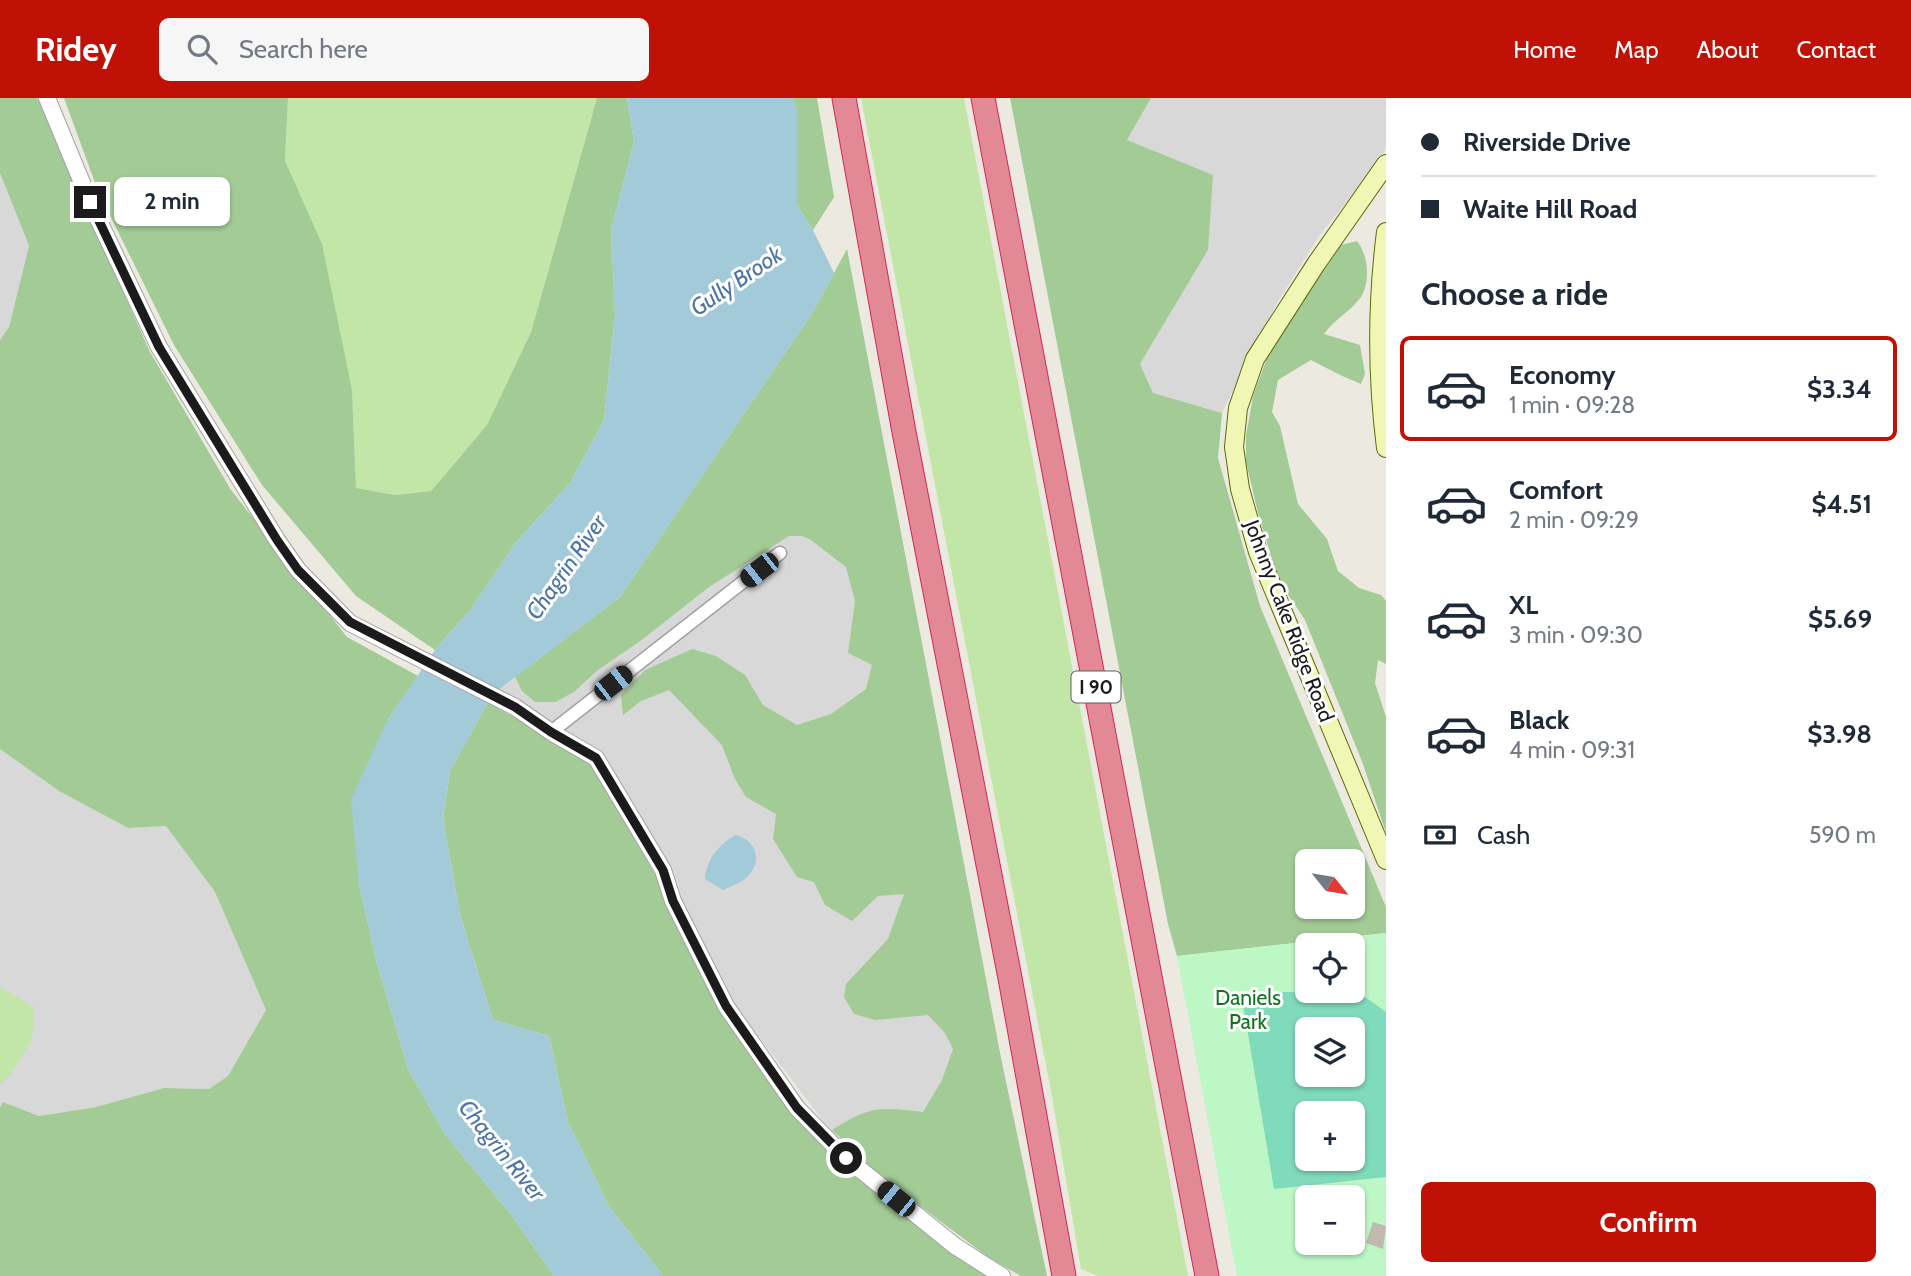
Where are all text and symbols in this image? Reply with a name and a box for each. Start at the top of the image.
search box [159,18,649,81]
text: Ridey [35,29,117,69]
icon: search [183,30,221,68]
text: Search here [239,33,368,65]
text: Home [1513,35,1576,64]
text: Map [1614,35,1659,64]
text: About [1697,35,1759,64]
text: Contact [1797,35,1876,64]
text: Riverside Drive [1463,126,1631,158]
callout: 2 min [114,178,230,226]
route end [74,186,106,218]
text: 2 min [144,187,200,215]
text: Waite Hill Road [1463,193,1637,225]
water label: Gully Brook [685,240,788,322]
text: Choose a ride [1421,274,1608,313]
icon: car [1425,357,1488,420]
text: Economy [1509,359,1615,391]
text: $3.34 [1807,373,1872,405]
text: 1 min · 09:28 [1509,391,1635,419]
icon: car [1425,472,1488,535]
text: Comfort [1509,474,1603,506]
text: $4.51 [1811,488,1872,520]
text: 2 min · 09:29 [1509,506,1639,534]
water label: Chagrin River [520,508,613,625]
street label: Johnny Cake Ridge Road [1239,515,1339,725]
car [736,549,783,591]
icon: car [1425,587,1488,650]
text: XL [1509,589,1538,621]
text: $5.69 [1808,603,1872,635]
text: 3 min · 09:30 [1509,621,1643,649]
car [590,662,637,704]
road number: I 90 [1072,672,1120,702]
icon: car [1425,702,1488,765]
text: Black [1509,704,1569,736]
text: $3.98 [1807,718,1872,750]
text: 4 min · 09:31 [1509,736,1635,764]
icon: cash [1421,816,1459,854]
text: Cash [1477,819,1530,851]
text: 590 m [1809,821,1876,849]
north arrow [1295,849,1365,919]
map controls [1295,849,1365,1255]
button: locate [1295,933,1365,1003]
park label: Daniels Park [1215,985,1281,1034]
button: layers [1295,1017,1365,1087]
water label: Chagrin River [453,1094,552,1207]
button: + [1295,1101,1365,1171]
route start [830,1142,862,1174]
car [874,1178,919,1220]
button: Confirm [1421,1182,1876,1262]
button: − [1295,1185,1365,1255]

